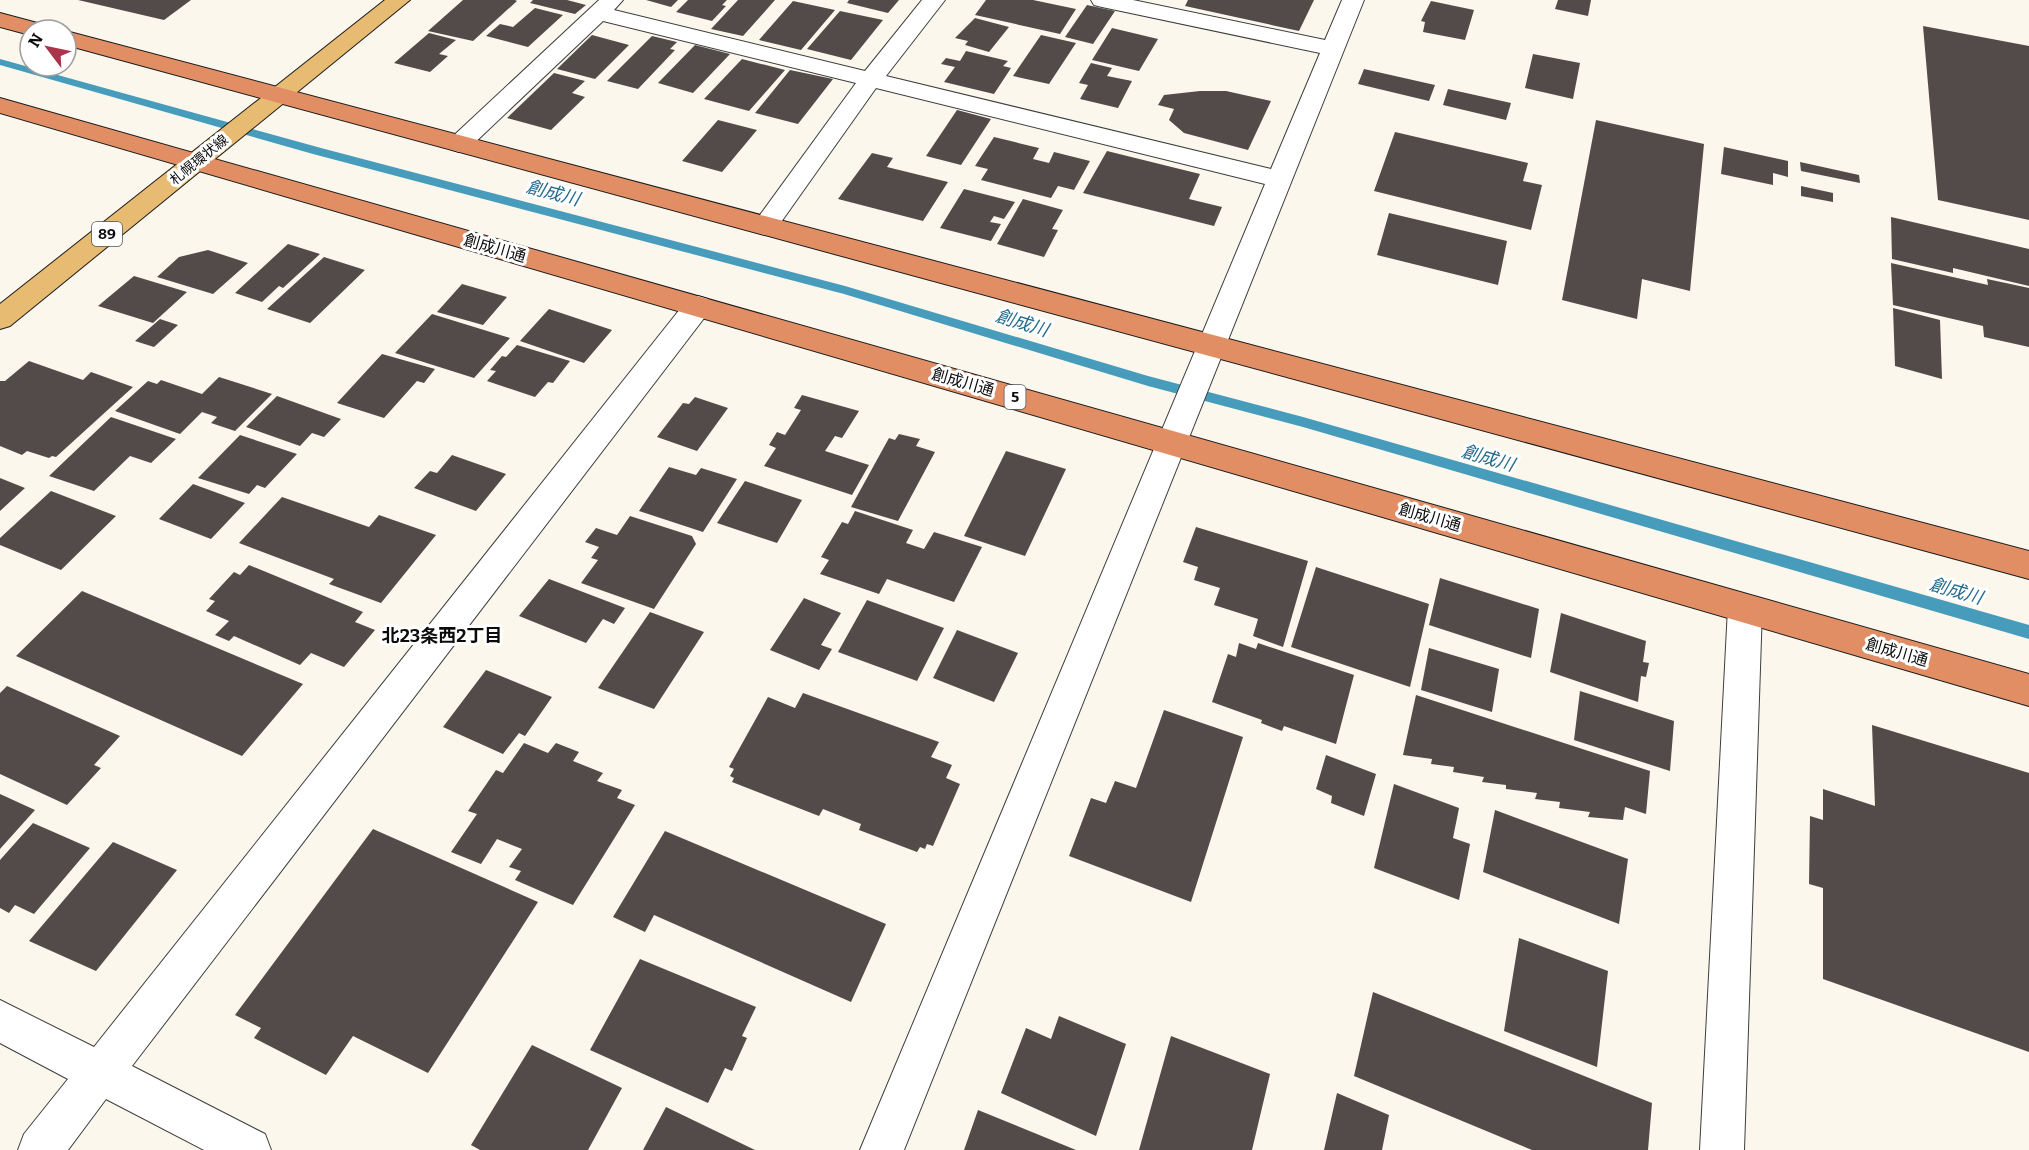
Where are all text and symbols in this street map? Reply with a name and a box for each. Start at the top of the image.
north arrow [18,18,78,78]
text: N [24,30,47,51]
street label: 札幌環状線 [166,131,232,189]
water label: 創成川 [524,175,584,211]
road number: 89 [92,222,122,246]
street label: 創成川通 [462,230,528,266]
water label: 創成川 [993,305,1053,342]
street label: 創成川通 [930,364,996,400]
road number: 5 [1004,385,1026,409]
water label: 創成川 [1459,440,1519,477]
street label: 創成川通 [1397,499,1463,535]
water label: 創成川 [1927,573,1987,610]
district label: 北23条西2丁目 [382,625,502,647]
street label: 創成川通 [1864,634,1930,670]

